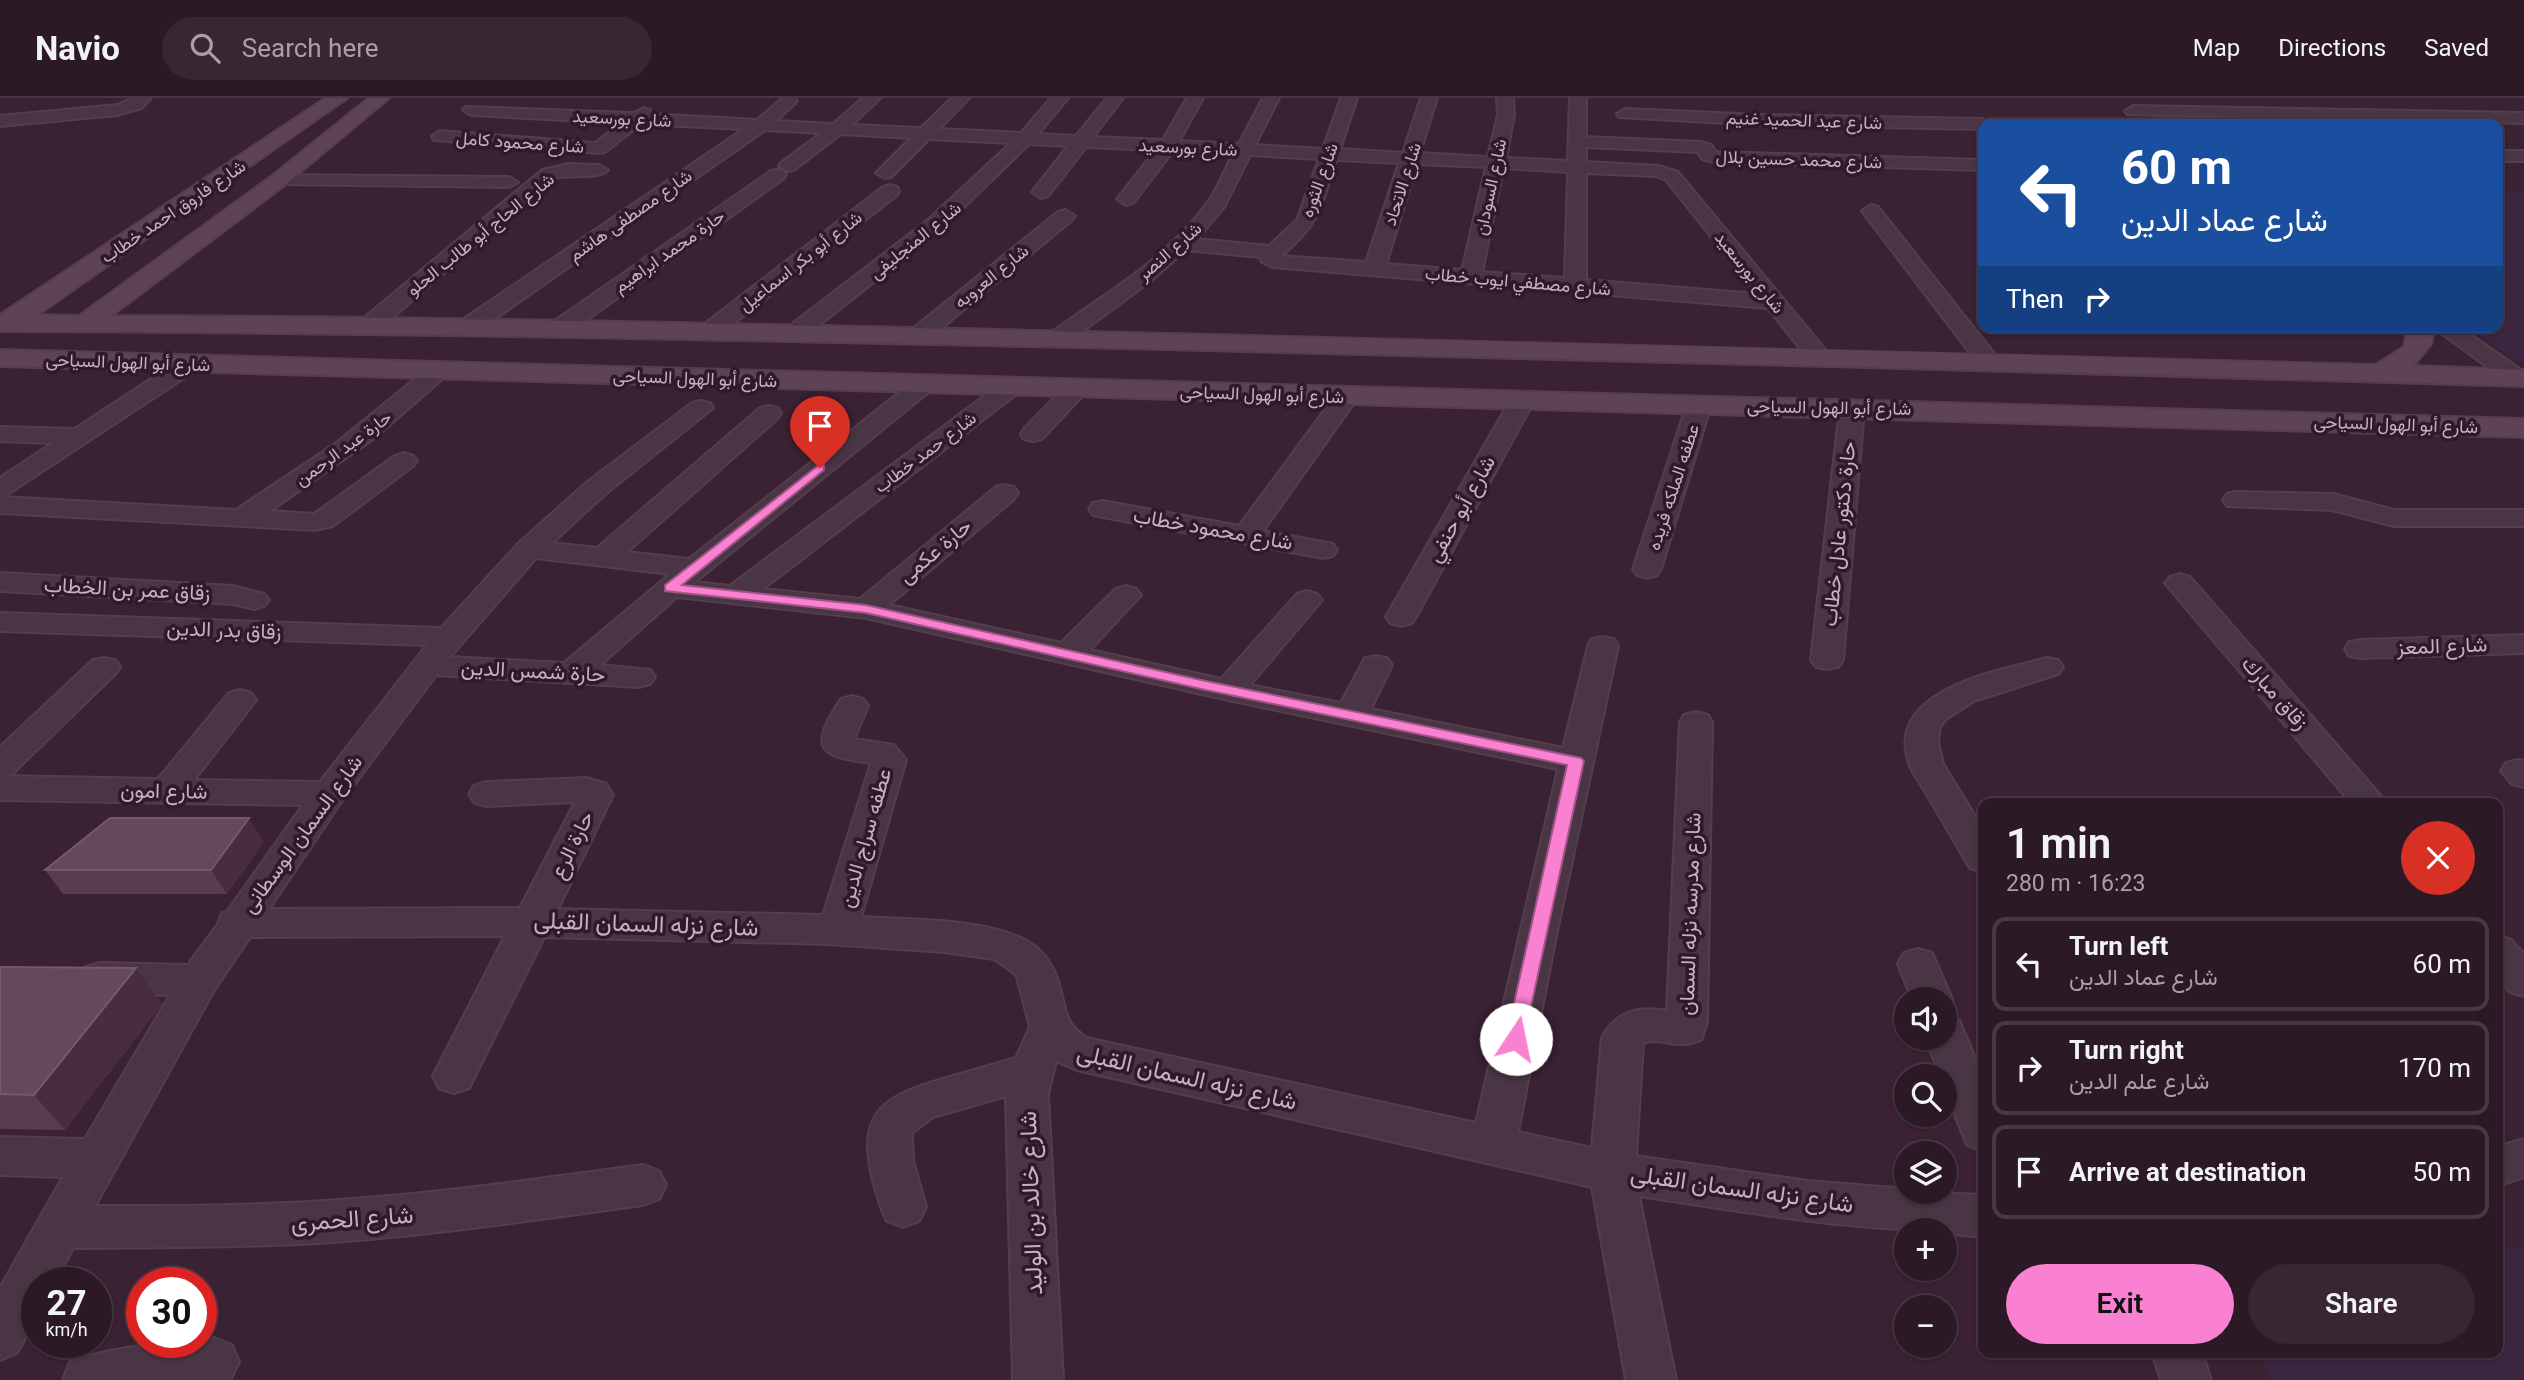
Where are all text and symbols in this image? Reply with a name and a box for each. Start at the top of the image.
search box [162,17,652,80]
text: Navio [35,29,120,68]
icon: search [186,29,224,67]
text: Search here [242,33,379,63]
text: Map [2193,34,2240,62]
text: Directions [2278,34,2386,62]
text: Saved [2424,34,2489,62]
street label: شارع بورسعيد [572,105,672,133]
street label: شارع عبد الحميد غنيم [1725,107,1882,135]
street label: شارع محمود كامل [455,127,585,159]
street label: شارع بورسعيد [1138,134,1238,162]
street label: شارع السودان [1470,137,1512,238]
text: 60 m [2121,139,2232,196]
street label: شارع الثوره [1296,140,1344,221]
street label: شارع الاتحاد [1379,140,1427,229]
street label: شارع محمد حسين بلال [1715,146,1883,174]
icon: left [2006,147,2097,238]
street label: شارع فاروق احمد خطاب [97,155,250,269]
street label: شارع مصطفى هاشم [564,165,697,267]
street label: شارع الحاج أبو طالب الحلو [402,168,559,301]
street label: شارع المنجليفى [865,197,966,285]
text: شارع عماد الدين [2121,201,2328,239]
street label: حارة محمد ابراهيم [610,205,730,299]
street label: شارع أبو بكر اسماعيل [734,206,867,317]
street label: شارع النصر [1132,217,1207,287]
street label: شارع بورسعيد [1709,227,1789,318]
street label: شارع العروبه [950,240,1034,314]
street label: شارع مصطفي ايوب خطاب [1424,262,1612,305]
icon: right [2078,280,2116,318]
text: Then [2006,284,2064,314]
street label: شارع أبو الهول السياحى [45,349,211,377]
street label: شارع أبو الهول السياحى [612,365,778,393]
street label: شارع أبو الهول السياحى [1179,381,1345,409]
street label: شارع أبو الهول السياحى [1747,395,1911,421]
pin [790,396,850,468]
street label: حارة عبد الرحمن [291,406,396,491]
icon: arrive [801,407,839,445]
street label: شارع حمد خطاب [870,407,981,499]
street label: شارع أبو الهول السياحى [2313,411,2479,439]
street label: عطفه الملكه فريده [1643,421,1704,553]
street label: حارة دكتور عادل خطاب [1817,440,1862,628]
street label: شارع أبو حنفي [1422,451,1505,569]
street label: شارع محمود خطاب [1131,503,1295,557]
street label: حارة عكمى [894,514,977,589]
street label: زقاق عمر بن الخطاب [43,573,211,606]
street label: زقاق بدر الدين [166,616,282,645]
street label: شارع المعز [2395,632,2488,662]
street label: زقاق مبارك [2236,652,2313,735]
street label: حارة شمس الدين [460,655,606,688]
street label: شارع السمان الوسطانى [237,750,369,919]
street label: عطفه سراج الدين [834,766,898,911]
street label: شارع امون [120,778,208,806]
street label: حارة الرع [545,807,600,884]
street label: شارع مدرسه نزله السمان [1674,812,1708,1016]
text: 1 min [2006,819,2111,868]
button: close [2401,821,2475,895]
text: 280 m · 16:23 [2006,870,2145,897]
street label: شارع نزله السمان القبلى [533,906,759,944]
text: Turn left [2069,931,2168,961]
icon: left [2010,945,2048,983]
text: 60 m [2413,949,2471,979]
text: شارع عماد الدين [2069,964,2218,991]
map controls [1894,987,1957,1358]
button: sound [1894,987,1957,1050]
position arrow [1479,1002,1553,1076]
text: Turn right [2069,1035,2184,1065]
street label: شارع نزله السمان القبلى [1074,1038,1300,1118]
icon: right [2010,1049,2048,1087]
text: 170 m [2398,1053,2471,1083]
button: search [1894,1064,1957,1127]
text: شارع علم الدين [2069,1068,2209,1095]
street label: شارع خالد بن الوليد [1014,1110,1050,1295]
button: layers [1894,1141,1957,1204]
icon: arrive [2010,1153,2048,1191]
text: Arrive at destination [2069,1157,2306,1187]
text: 50 m [2413,1157,2471,1187]
street label: شارع نزله السمان القبلى [1628,1159,1855,1220]
street label: شارع الحمرى [290,1201,414,1239]
button: + [1894,1218,1957,1281]
button: Exit [2006,1264,2234,1344]
button: Share [2248,1264,2475,1344]
speed limit sign: 30 [126,1267,217,1358]
text: 27 [46,1283,87,1324]
button: − [1894,1295,1957,1358]
text: km/h [45,1319,88,1340]

